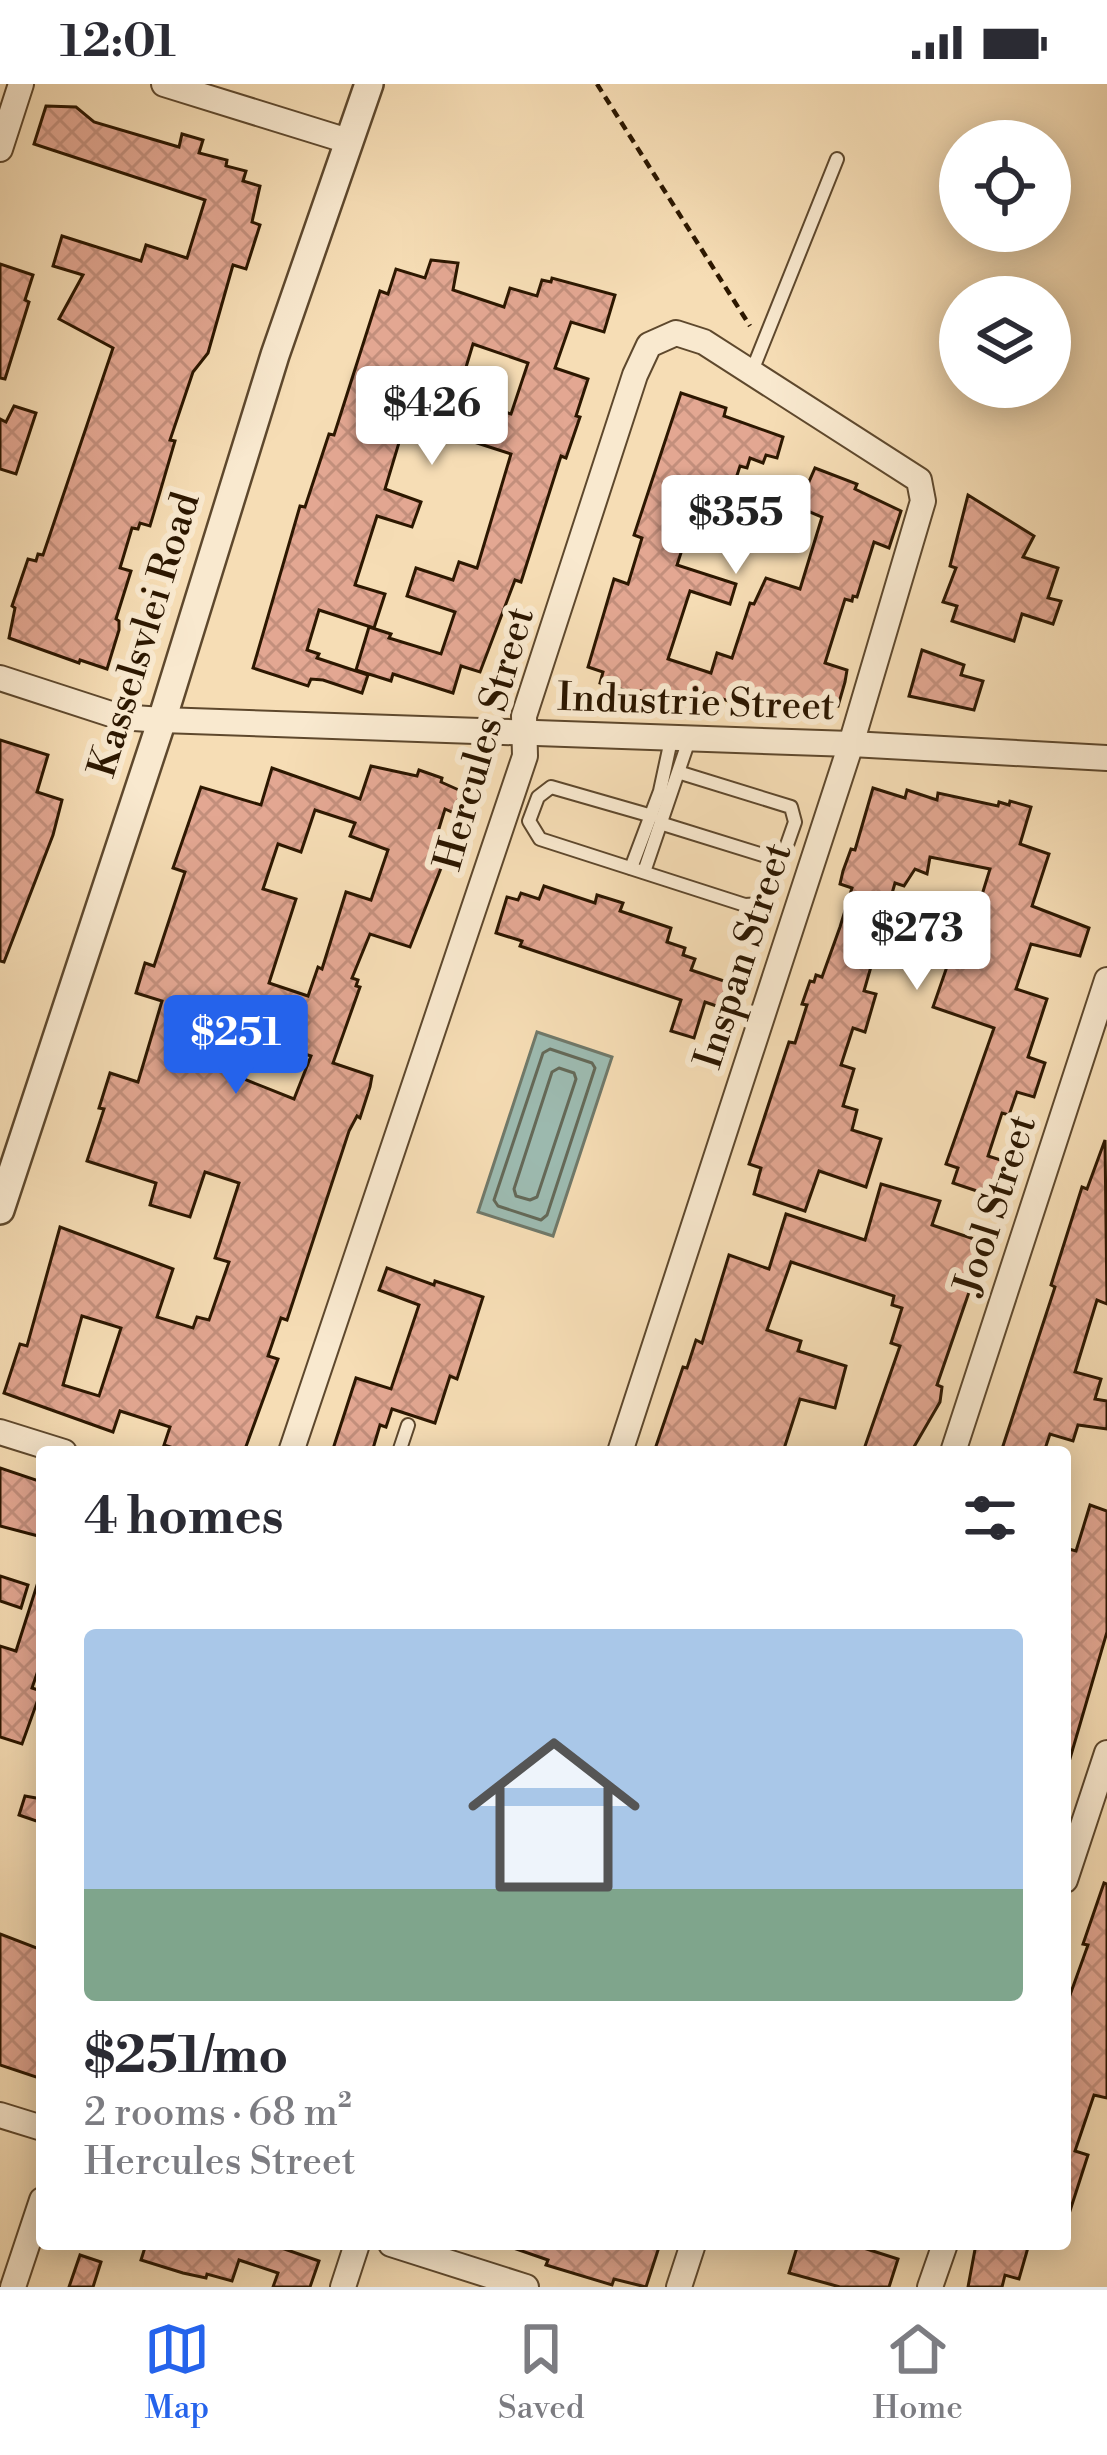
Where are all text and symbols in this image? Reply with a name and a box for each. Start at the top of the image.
text: 12:01 [60,14,176,71]
map controls [939,120,1071,408]
button: locate [939,120,1071,252]
button: layers [939,276,1071,408]
pin: $426 [361,366,503,468]
text: $426 [383,380,481,429]
pin: $355 [665,475,807,577]
street label: Kasselsvlei Road [78,487,212,783]
text: $355 [688,489,784,538]
street label: Hercules Street [424,602,546,876]
street label: Industrie Street [556,674,836,732]
street label: Inspan Street [684,837,804,1075]
pin: $273 [846,891,988,993]
text: $273 [870,905,964,954]
pin: $251 [165,995,307,1097]
text: $251 [191,1009,281,1058]
street label: Jool Street [943,1109,1048,1303]
icon: filters [957,1485,1023,1551]
text: 4 homes [84,1486,284,1550]
icon: home [446,1707,662,1923]
text: $251/mo [84,2025,288,2089]
text: 2 rooms · 68 m² [84,2089,352,2138]
text: Hercules Street [84,2138,356,2187]
tab: Map [144,2316,210,2429]
tab: Saved [498,2316,585,2429]
tab: Home [872,2316,963,2429]

